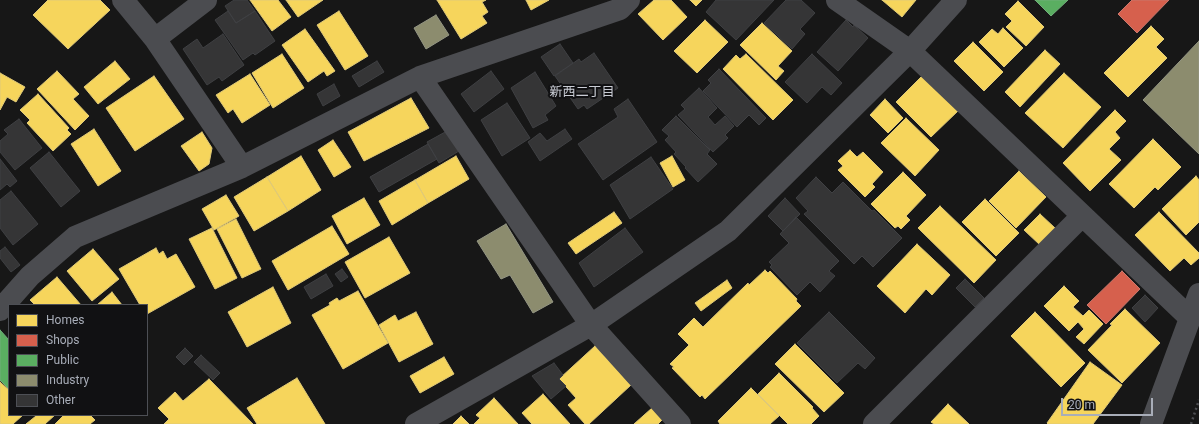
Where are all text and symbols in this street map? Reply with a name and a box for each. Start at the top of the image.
district label: 新西二丁目 [550,85,614,101]
legend [8,304,148,416]
text: Homes [46,313,84,327]
text: Shops [46,333,80,347]
text: Public [46,353,79,367]
text: Industry [46,373,89,387]
scale bar [1063,390,1155,416]
text: Other [46,393,75,407]
text: 20 m [1068,398,1095,412]

